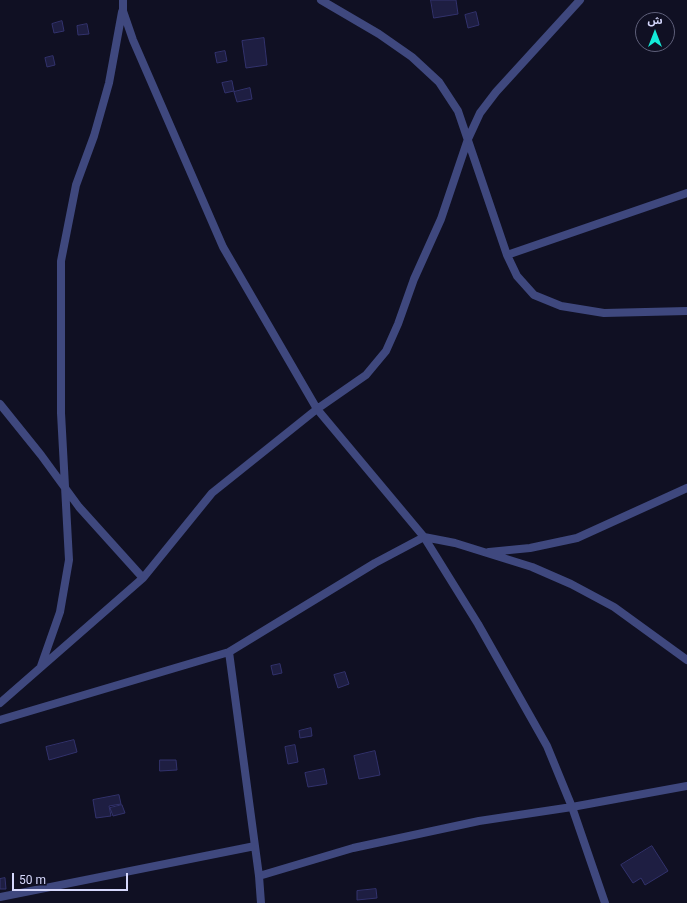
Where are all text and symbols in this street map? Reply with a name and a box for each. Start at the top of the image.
north arrow [635,12,675,52]
text: ش [647,14,663,27]
scale bar [14,865,130,891]
text: 50 m [19,873,46,887]

